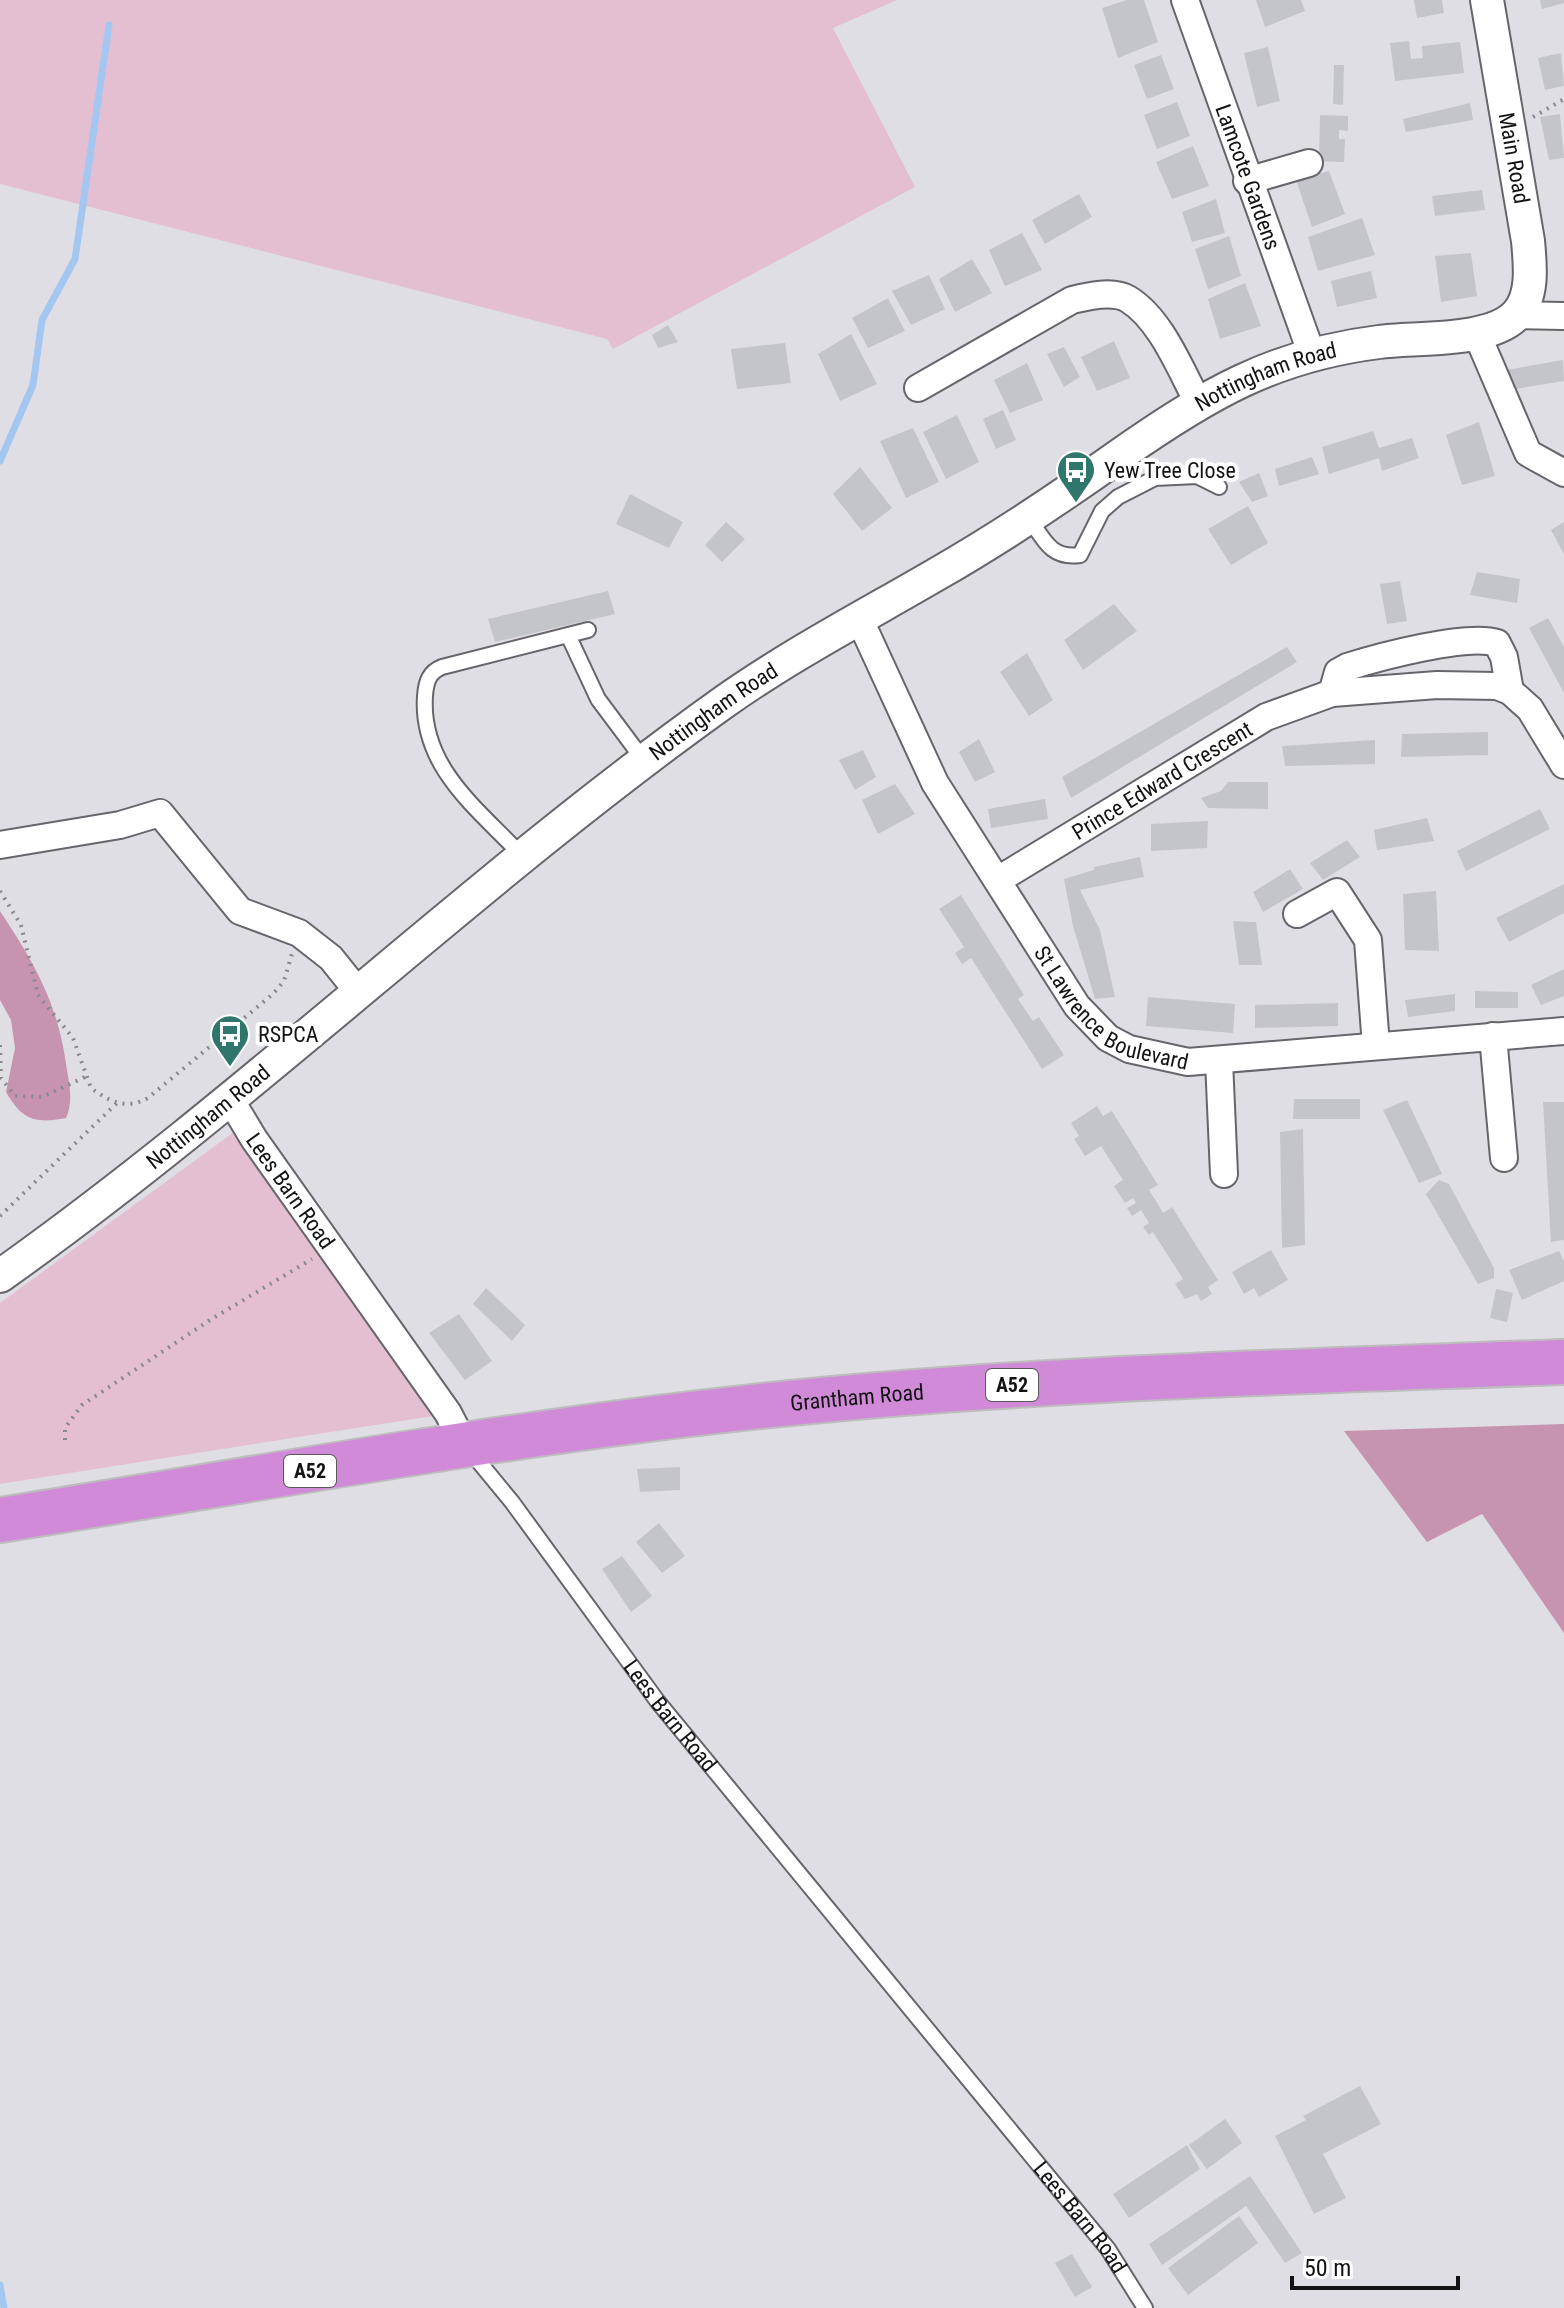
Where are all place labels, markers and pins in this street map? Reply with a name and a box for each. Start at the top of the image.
bus stop icon: Yew Tree Close [1055,449,1097,504]
place label: Yew Tree Close [1104,458,1236,483]
bus stop icon: RSPCA [209,1013,251,1068]
place label: RSPCA [258,1022,319,1047]

